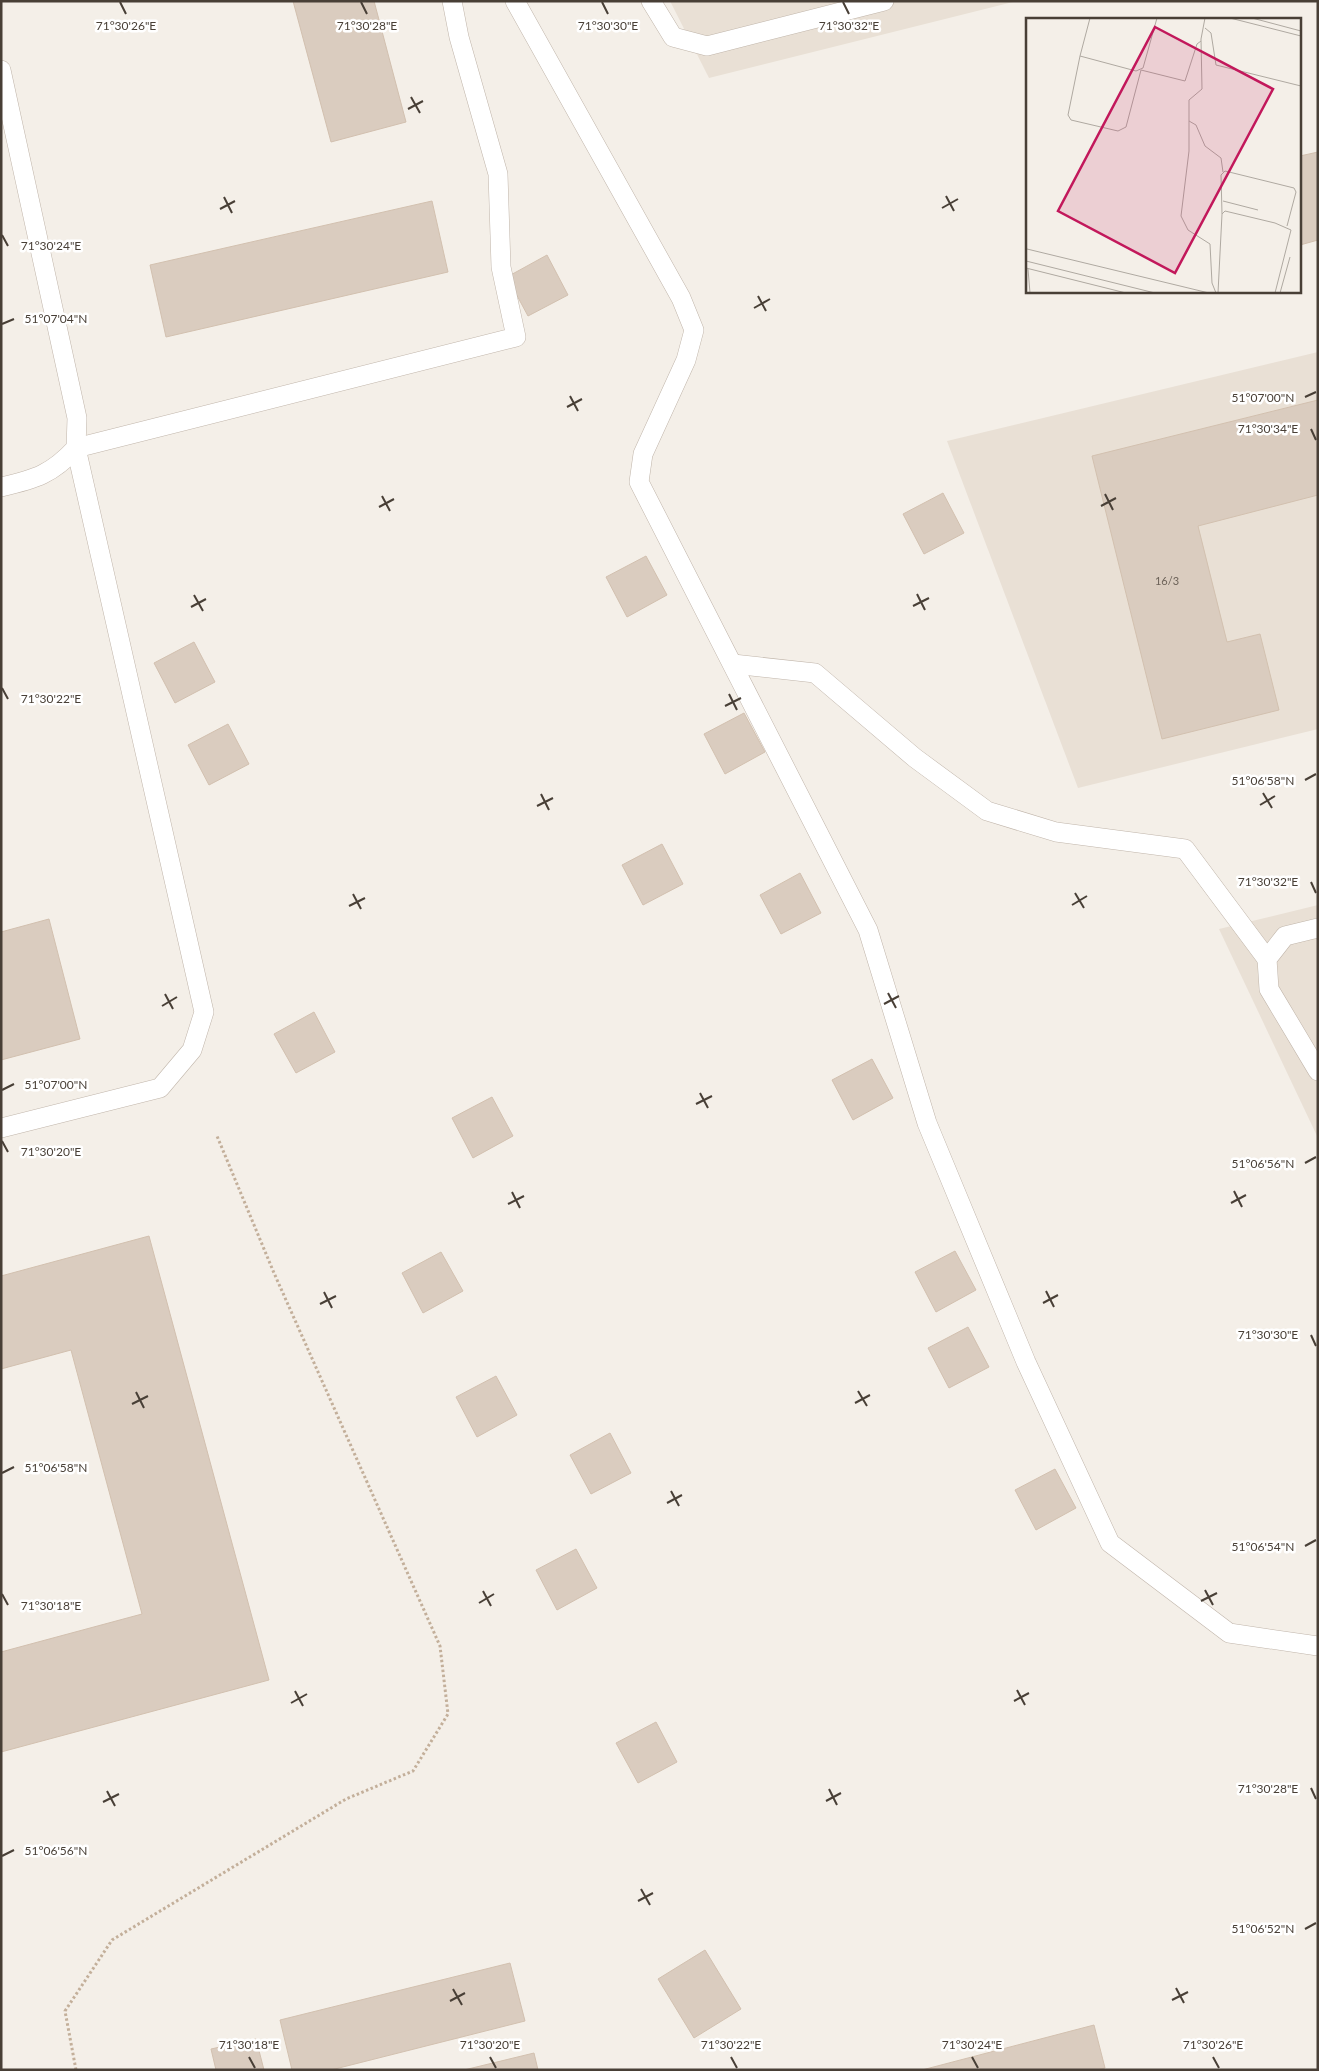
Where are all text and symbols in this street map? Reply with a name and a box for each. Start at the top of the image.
text: 71°30'26"E [96,18,156,33]
text: 71°30'28"E [337,18,397,33]
text: 71°30'30"E [578,18,638,33]
text: 71°30'32"E [819,18,879,33]
inset map [1026,18,1302,292]
text: 71°30'24"E [21,238,81,253]
text: 51°07'04"N [25,311,87,326]
text: 51°07'00"N [1232,390,1294,405]
text: 71°30'34"E [1238,421,1298,436]
house number: 16/3 [1155,574,1179,587]
text: 71°30'22"E [21,691,81,706]
text: 51°06'58"N [1232,773,1294,788]
text: 71°30'32"E [1238,874,1298,889]
text: 51°07'00"N [25,1077,87,1092]
text: 71°30'20"E [21,1144,81,1159]
text: 51°06'56"N [1232,1156,1294,1171]
text: 71°30'30"E [1238,1327,1298,1342]
text: 51°06'58"N [25,1460,87,1475]
text: 51°06'54"N [1232,1539,1294,1554]
text: 71°30'18"E [21,1598,81,1613]
text: 71°30'28"E [1238,1781,1298,1796]
text: 51°06'56"N [25,1843,87,1858]
text: 51°06'52"N [1232,1921,1294,1936]
text: 71°30'18"E [219,2037,279,2052]
text: 71°30'20"E [460,2037,520,2052]
text: 71°30'22"E [701,2037,761,2052]
text: 71°30'24"E [942,2037,1002,2052]
text: 71°30'26"E [1183,2037,1243,2052]

